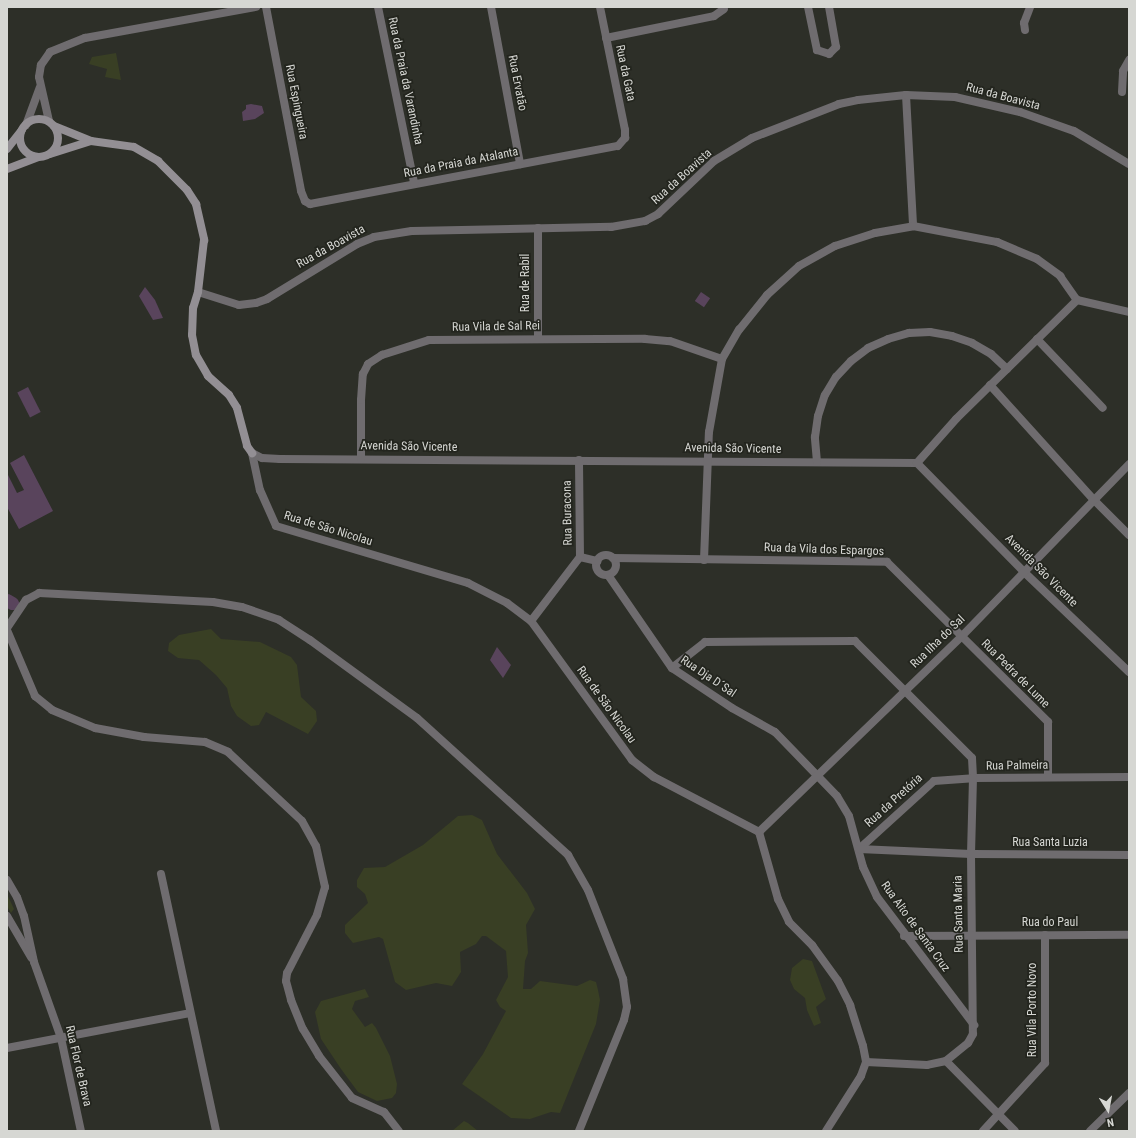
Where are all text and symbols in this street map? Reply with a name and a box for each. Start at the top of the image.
street label: Rua da Praia da Varandinha [384,16,426,146]
street label: Rua da Gata [612,43,638,103]
street label: Rua Ervatão [505,54,529,112]
street label: Rua Espingueira [282,63,310,141]
street label: Rua da Boavista [964,80,1042,114]
street label: Rua da Praia da Atalanta [403,145,519,181]
street label: Rua da Boavista [649,146,715,208]
street label: Rua da Boavista [294,222,368,272]
street label: Rua de Rabil [519,254,533,312]
street label: Rua Vila de Sal Rei [452,319,540,335]
street label: Avenida São Vicente [361,439,457,455]
street label: Avenida São Vicente [685,441,781,457]
street label: Rua Buracona [560,480,576,546]
street label: Rua de São Nicolau [282,509,374,549]
street label: Avenida São Vicente [1002,532,1080,610]
street label: Rua da Vila dos Espargos [764,541,884,559]
street label: Rua Ilha do Sal [908,612,968,672]
street label: Rua Pedra de Lume [978,637,1052,711]
street label: Rua Dja D´Sal [677,653,739,701]
street label: Rua de São Nicolau [573,664,639,746]
street label: Rua Palmeira [986,758,1048,774]
street label: Rua da Pretória [862,771,926,831]
street label: Rua Santa Luzia [1012,836,1088,850]
street label: Rua Santa Maria [951,875,967,953]
street label: Rua Alto de Santa Cruz [877,879,953,975]
street label: Rua do Paul [1022,916,1078,930]
street label: Rua Vila Porto Novo [1026,963,1040,1057]
street label: Rua Flor de Brava [62,1024,94,1108]
north arrow [1088,1090,1128,1130]
text: N [1106,1115,1115,1129]

